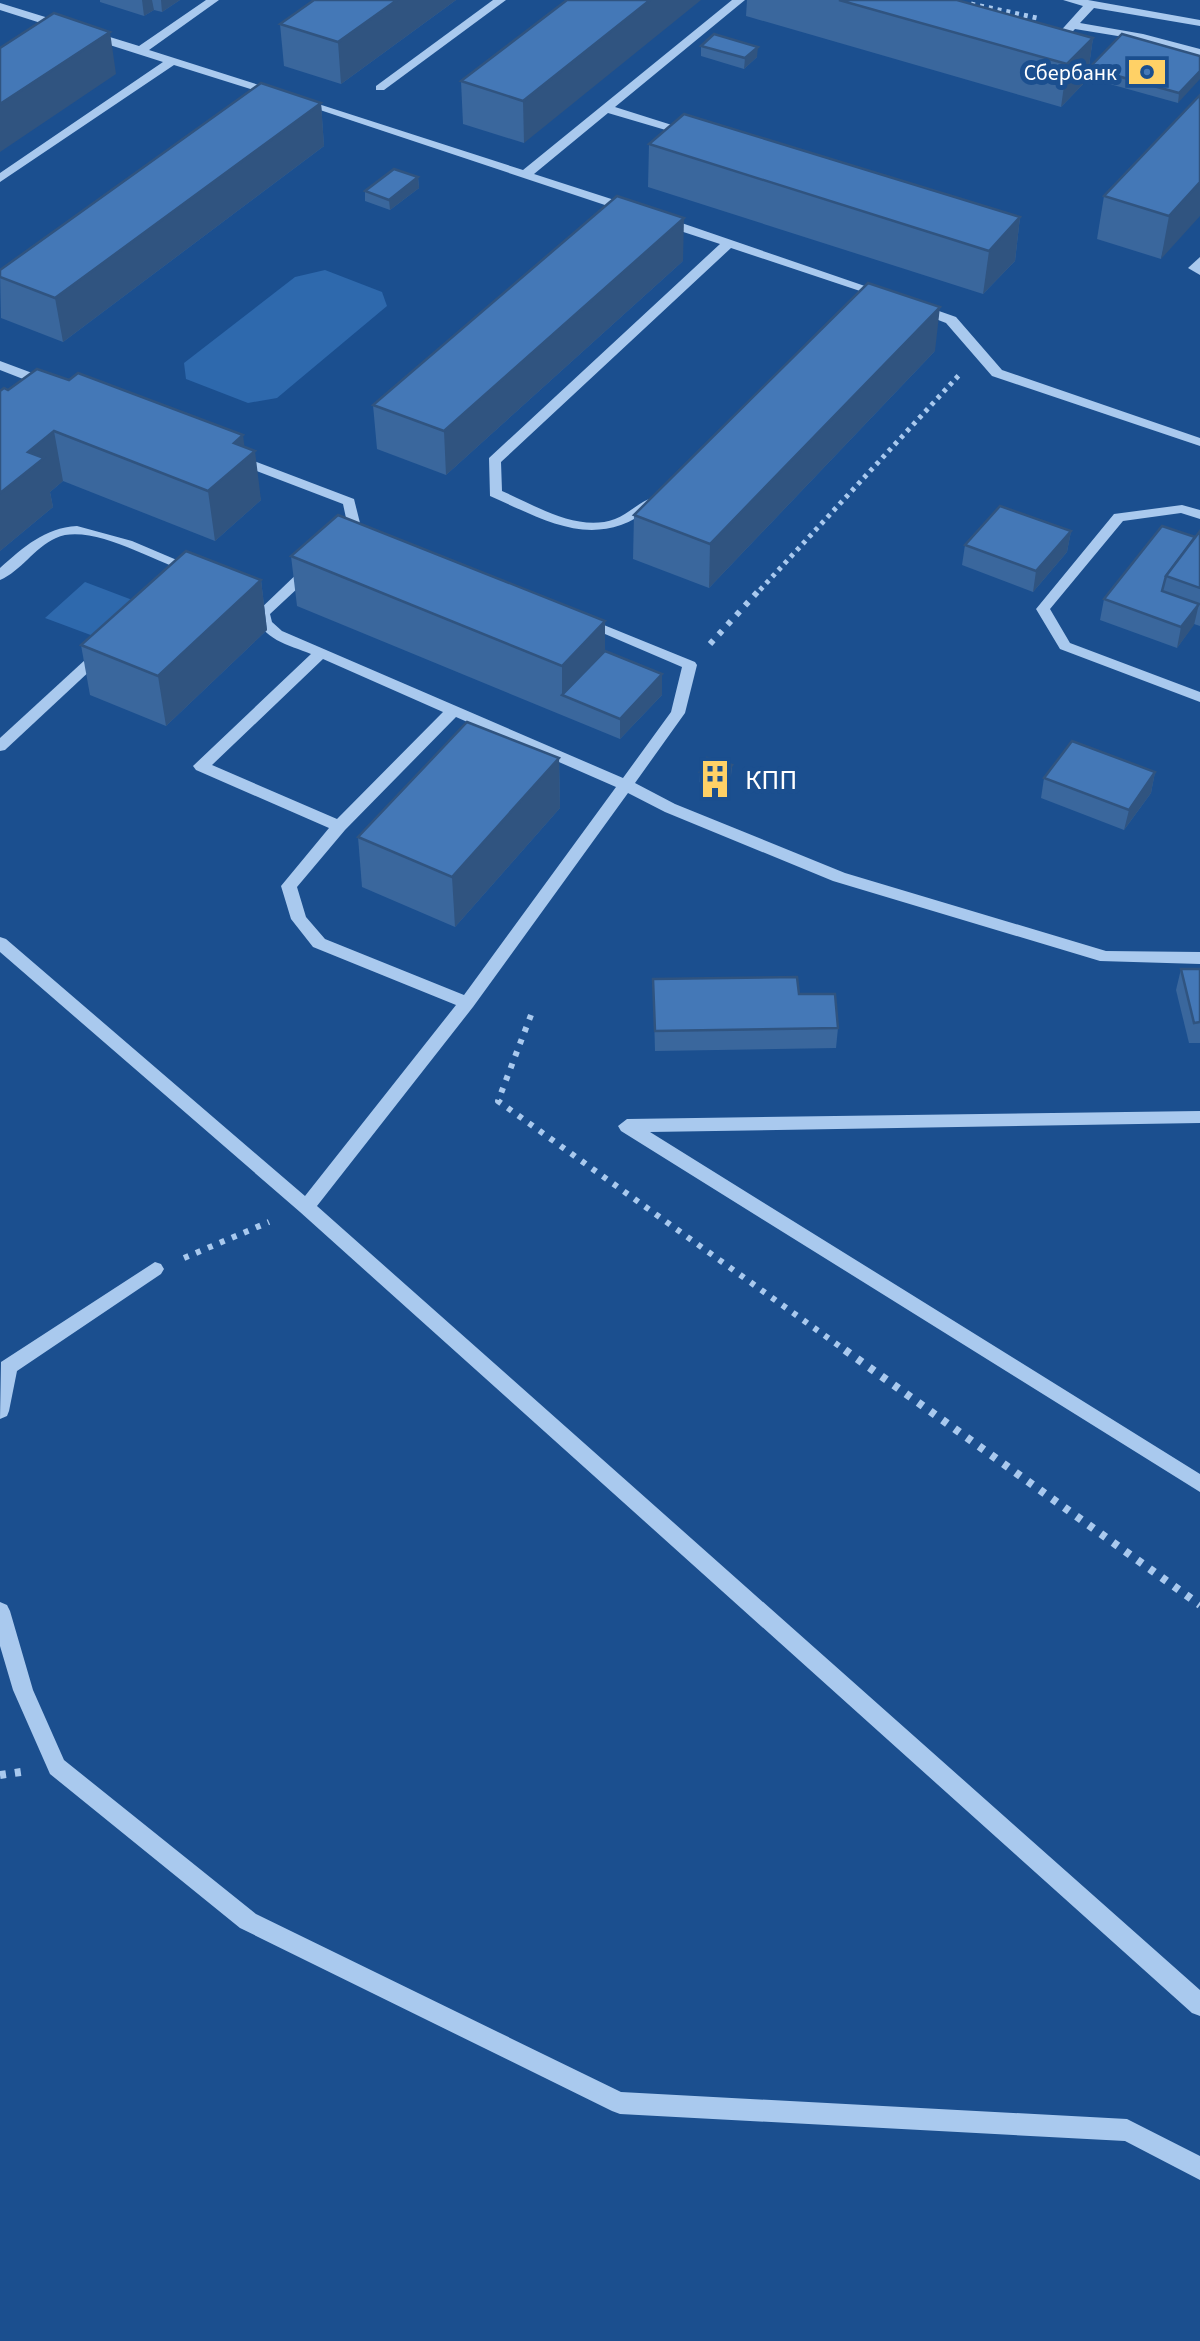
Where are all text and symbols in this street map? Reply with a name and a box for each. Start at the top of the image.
bank icon: Сбербанк [1126,51,1168,93]
place label: Сбербанк [1024,57,1117,89]
building icon: КПП [694,758,736,800]
place label: КПП [745,760,797,800]

